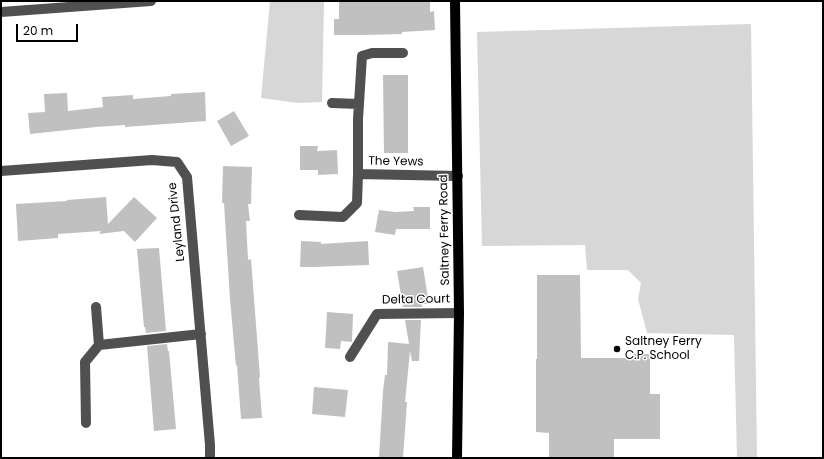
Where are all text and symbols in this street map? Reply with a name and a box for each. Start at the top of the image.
scale bar [18,16,80,42]
text: 20 m [23,22,53,39]
street label: The Yews [368,154,424,170]
street label: Saltney Ferry Road [437,174,453,286]
street label: Leyland Drive [166,182,188,262]
street label: Delta Court [382,292,450,308]
place label: Saltney Ferry C.P. School [625,335,702,363]
marker: Saltney Ferry C.P. School [612,344,622,354]

